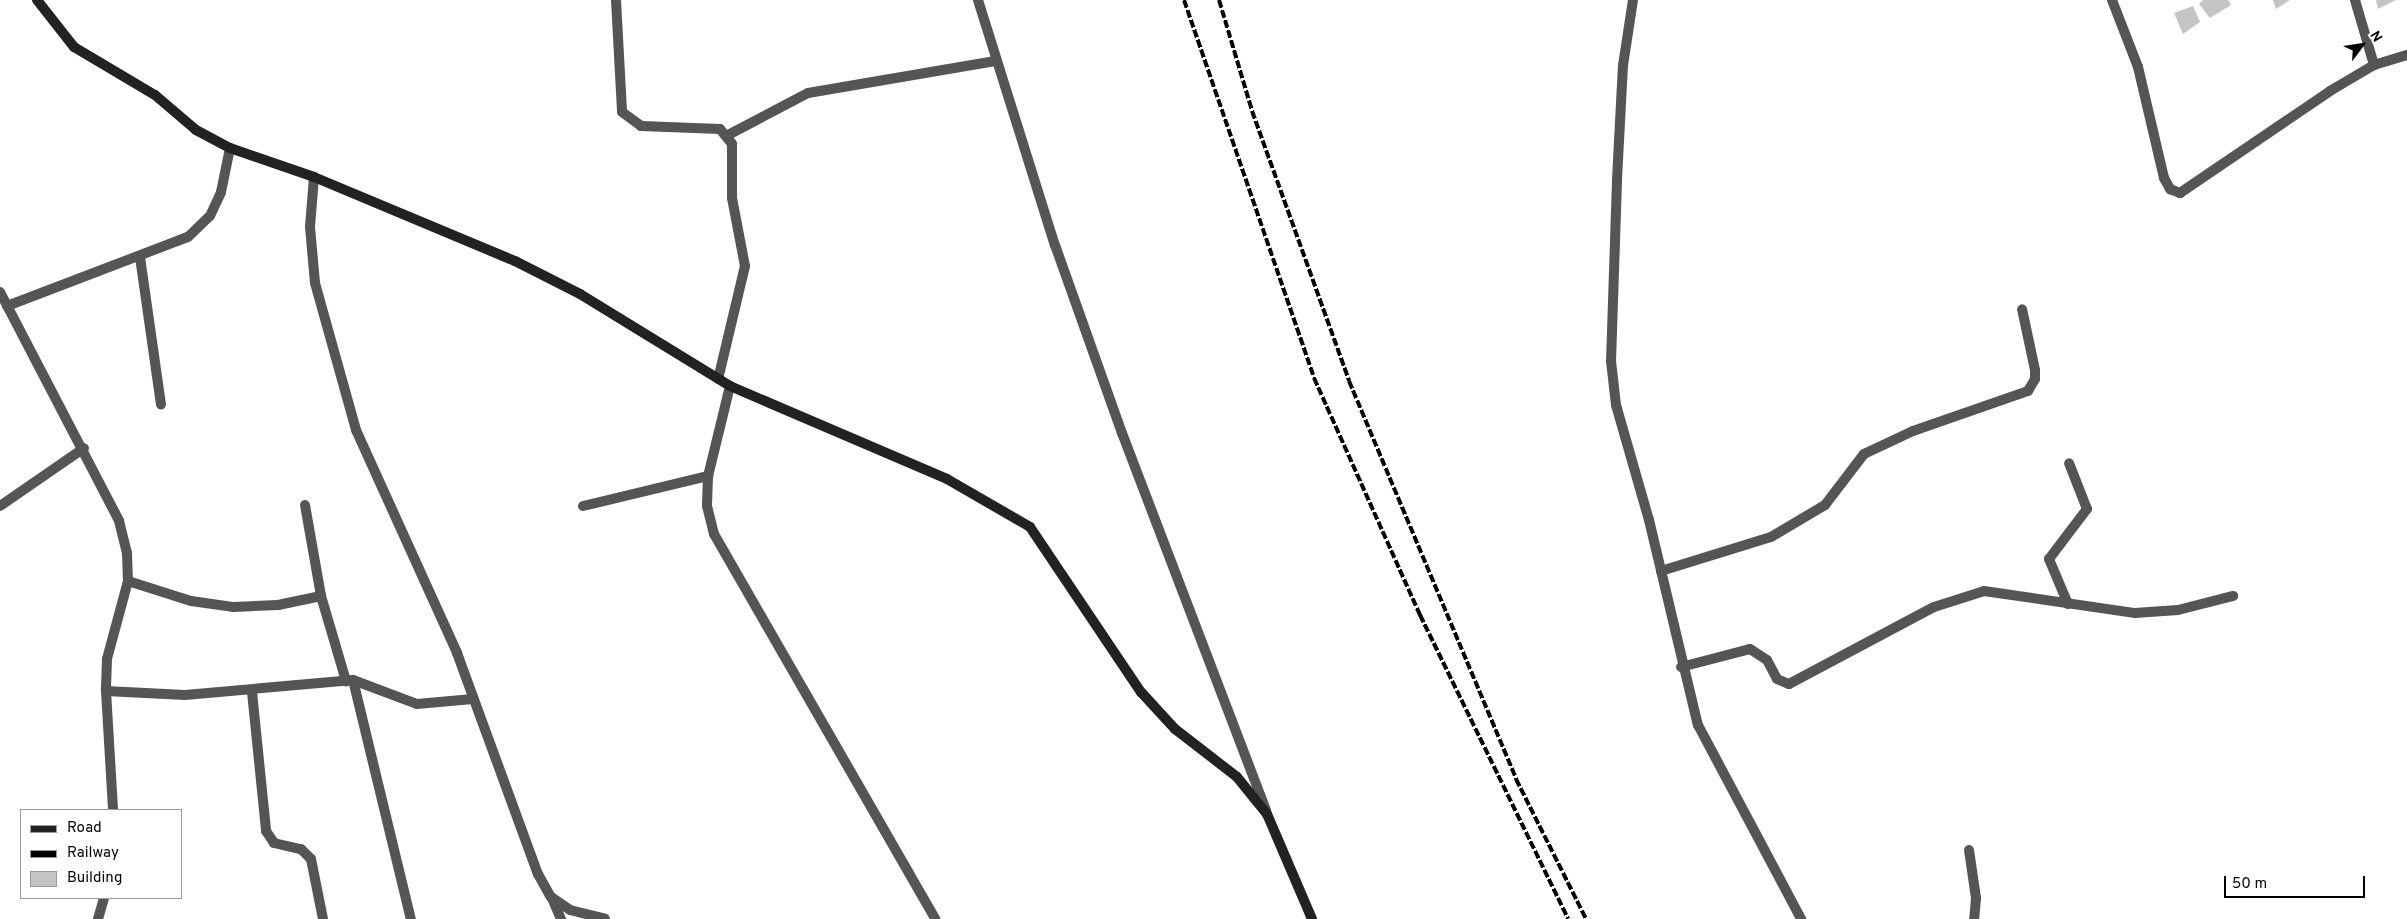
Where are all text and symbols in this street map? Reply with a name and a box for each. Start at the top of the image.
north arrow [2337,20,2387,70]
text: N [2365,28,2385,46]
legend [20,809,182,899]
text: Road [67,819,102,838]
text: Railway [67,844,119,863]
scale bar [2227,866,2368,898]
text: Building [67,869,122,888]
text: 50 m [2232,875,2267,894]

